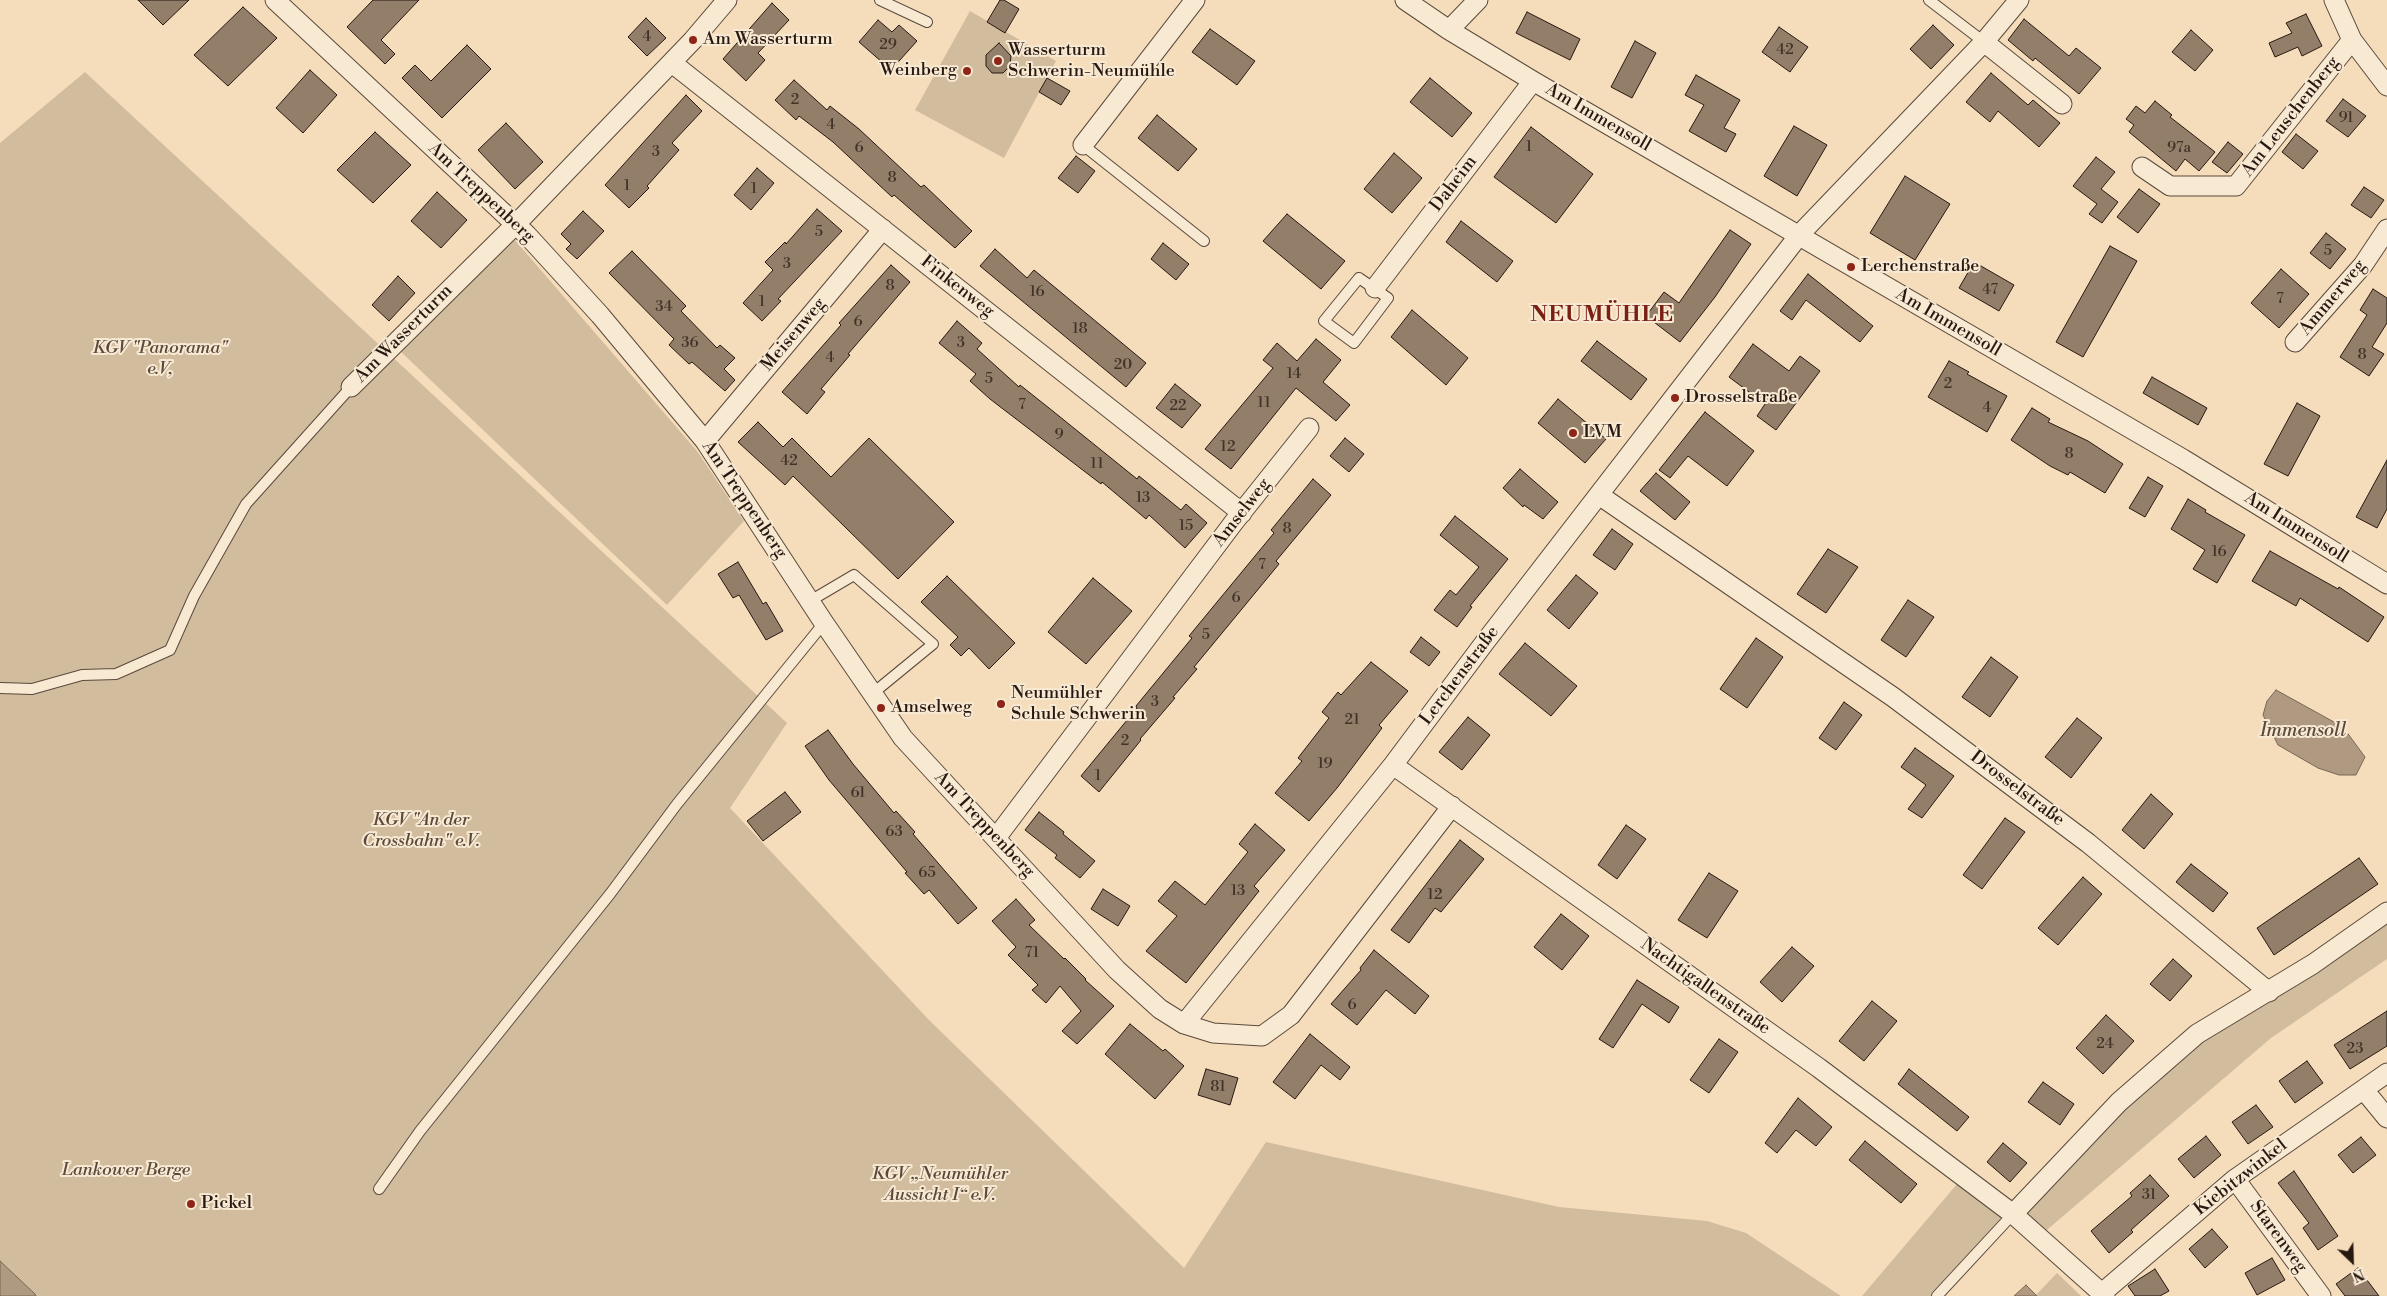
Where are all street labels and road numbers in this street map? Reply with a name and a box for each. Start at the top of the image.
street label: Am Leuschenberg [2237,53,2345,181]
street label: Am Immensoll [1541,79,1655,157]
street label: Am Treppenberg [423,138,539,248]
street label: Daheim [1426,152,1482,216]
street label: Finkenweg [916,251,998,323]
street label: Ammerweg [2295,256,2371,340]
street label: Am Wasserturm [350,280,458,388]
street label: Am Immensoll [1891,284,2005,362]
street label: Meisenweg [757,294,831,376]
street label: Am Treppenberg [697,437,791,563]
street label: Amselweg [1209,474,1275,552]
street label: Am Immensoll [2240,487,2352,569]
street label: Lerchenstraße [1416,622,1504,730]
street label: Drosselstraße [1966,747,2068,831]
street label: Am Treppenberg [929,767,1039,883]
street label: Nachtigallenstraße [1636,934,1774,1040]
street label: Kiebitzwinkel [2190,1135,2292,1221]
street label: Starenweg [2245,1197,2311,1277]

